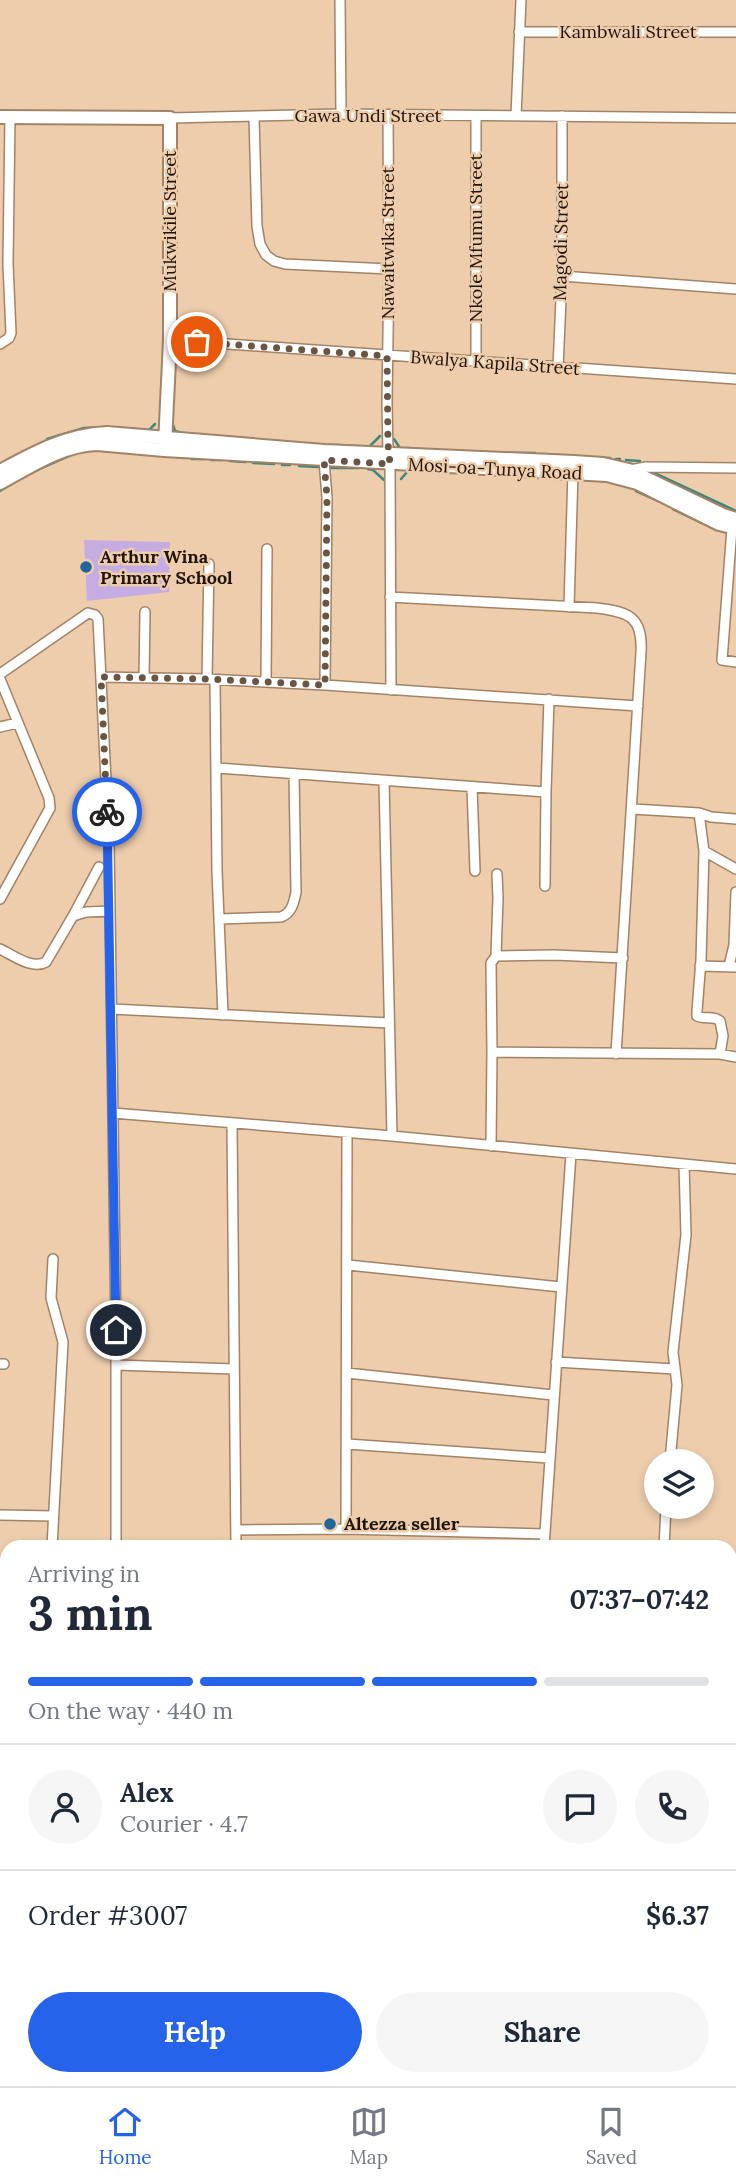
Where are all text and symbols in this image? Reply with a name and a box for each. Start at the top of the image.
street label: Kambwali Street [559,20,697,43]
street label: Gawa Undi Street [294,104,442,127]
street label: Mukwikile Street [158,150,181,292]
street label: Nkole Mfumu Street [464,153,487,323]
street label: Nawaitwika Street [376,166,399,319]
street label: Magodi Street [548,183,573,301]
pin [167,312,227,372]
icon: bag [178,323,216,361]
street label: Bwalya Kapila Street [409,345,581,380]
street label: Mosi-oa-Tunya Road [407,452,583,485]
place label: Arthur Wina Primary School [100,545,233,589]
marker: Arthur Wina Primary School [78,559,94,575]
courier [72,777,142,847]
icon: bike [88,793,126,831]
pin [86,1300,146,1360]
icon: home [97,1311,135,1349]
map controls [644,1449,714,1519]
button: layers [644,1449,714,1519]
place label: Altezza seller [344,1512,460,1535]
marker: Altezza seller [322,1516,338,1532]
text: Arriving in [28,1559,140,1588]
text: 07:37–07:42 [570,1583,709,1616]
text: 3 min [28,1584,153,1643]
text: On the way · 440 m [28,1696,233,1725]
button: person [28,1770,102,1844]
button: chat [543,1770,617,1844]
button: phone [635,1770,709,1844]
text: Alex [120,1776,174,1809]
text: Courier · 4.7 [120,1809,248,1838]
text: Order #3007 [28,1899,187,1932]
text: $6.37 [646,1899,709,1932]
button: Help [28,1992,362,2072]
button: Share [376,1992,709,2072]
tab: Home [99,2103,152,2169]
tab: Map [349,2103,388,2169]
tab: Saved [586,2103,637,2169]

